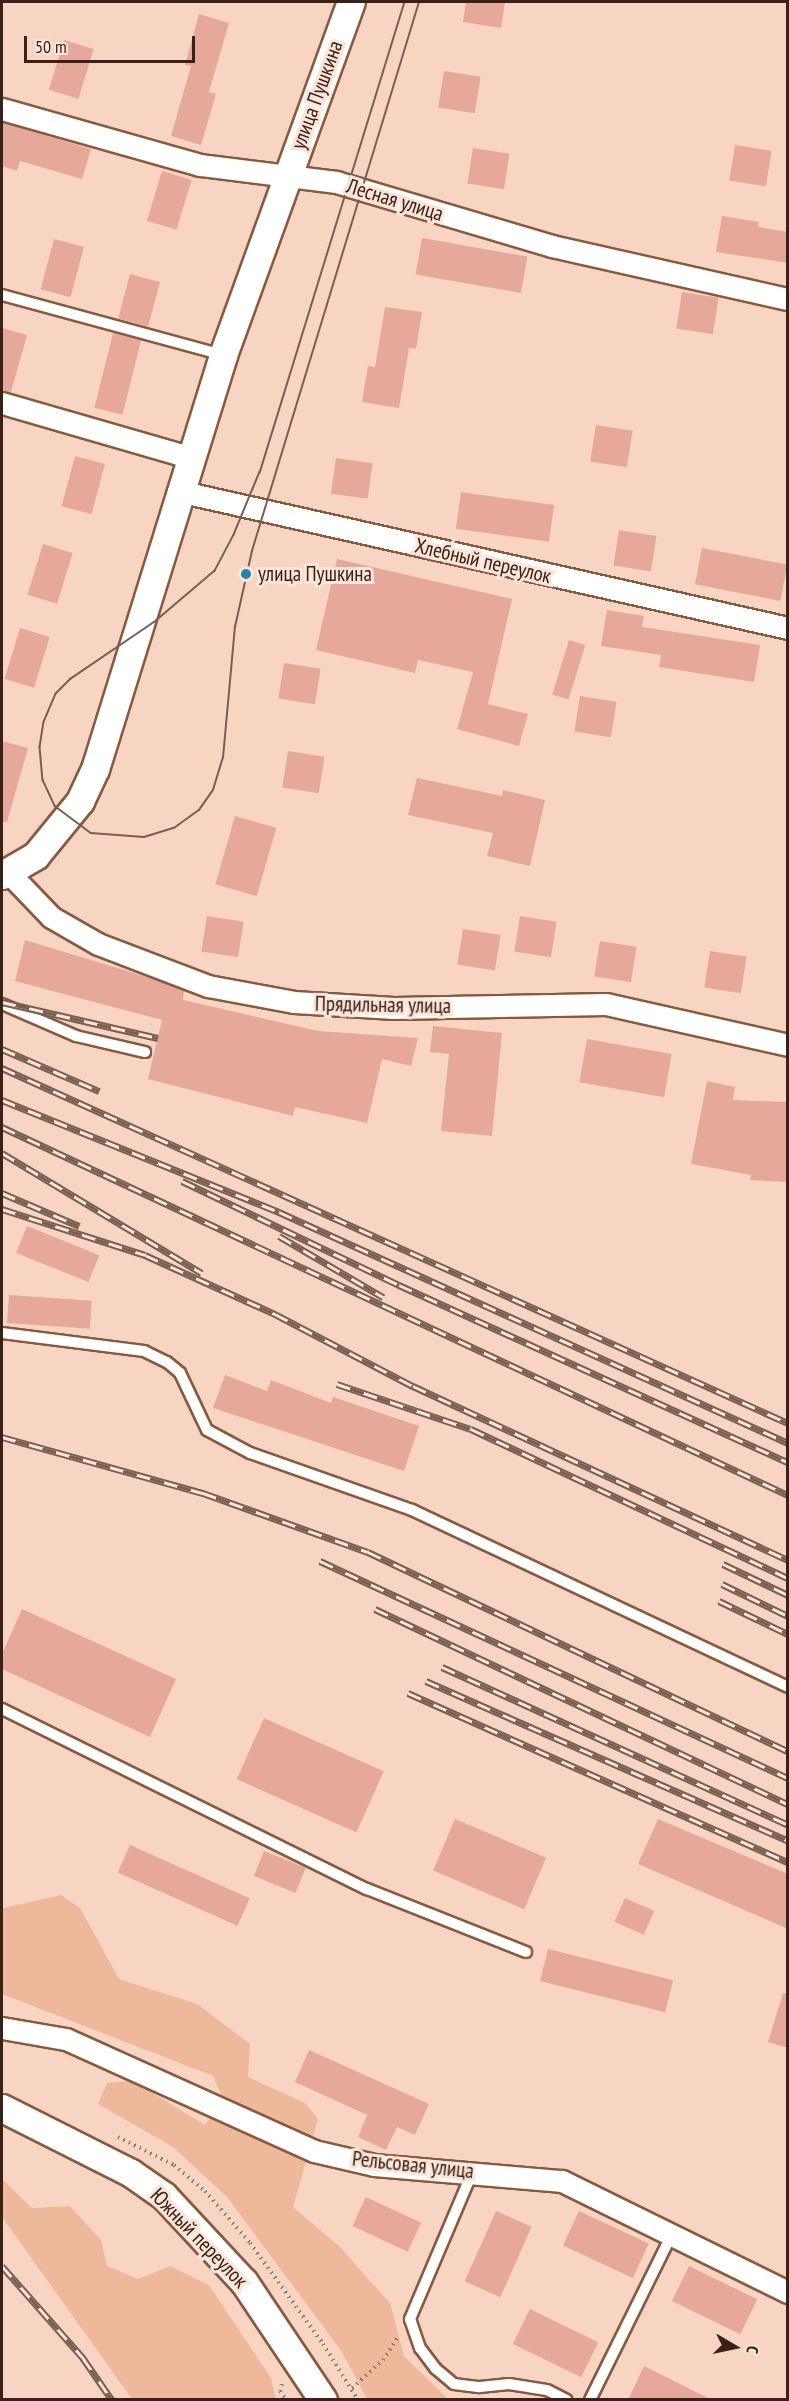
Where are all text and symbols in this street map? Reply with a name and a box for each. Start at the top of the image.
scale bar [27,24,198,62]
text: 50 m [35,35,67,58]
street label: улица Пушкина [286,37,348,153]
street label: Лесная улица [344,173,446,227]
street label: Хлебный переулок [412,533,554,589]
place label: улица Пушкина [258,561,372,587]
marker: улица Пушкина [239,567,253,581]
street label: Прядильная улица [315,991,451,1019]
street label: Рельсовая улица [351,2146,475,2184]
street label: Южный переулок [145,2183,253,2293]
north arrow [705,2317,765,2377]
text: С [742,2345,763,2355]

